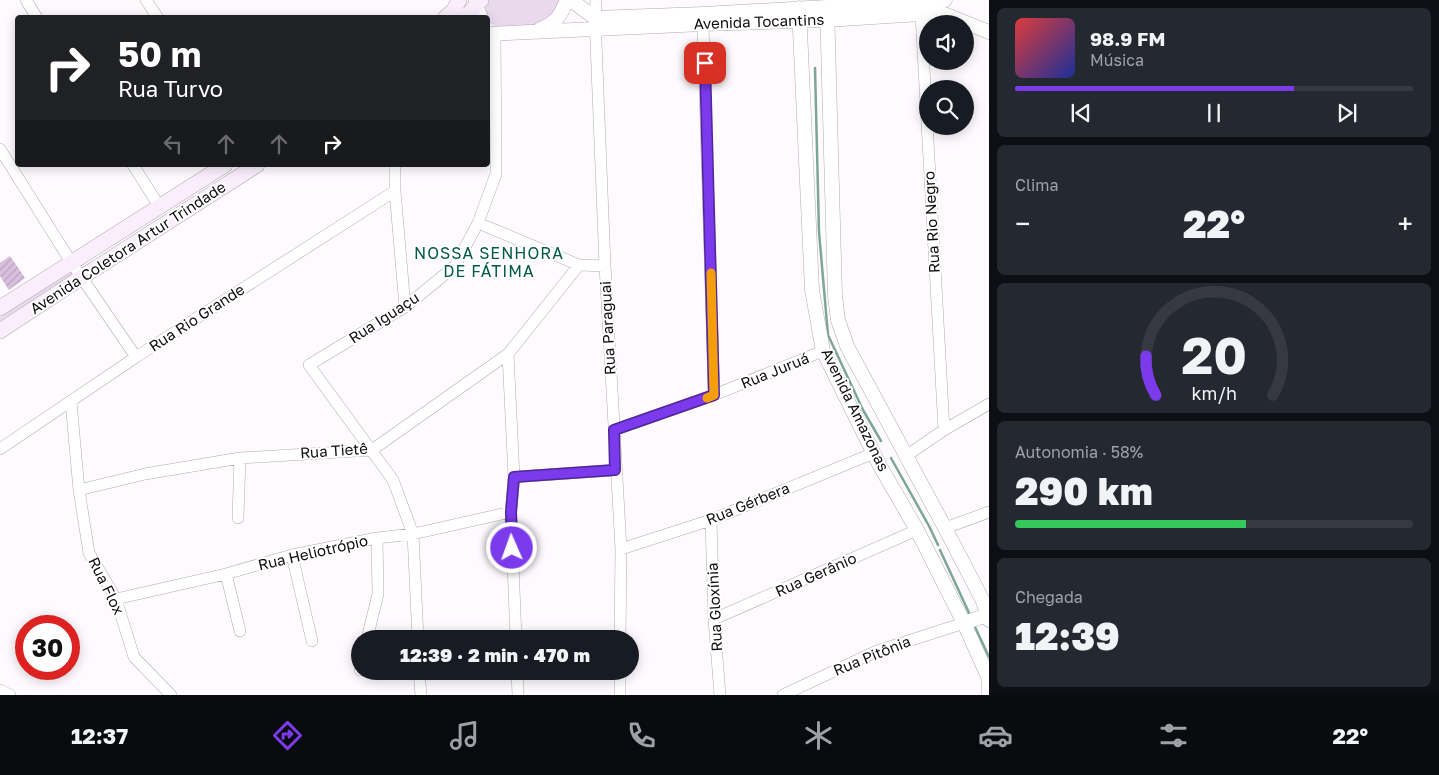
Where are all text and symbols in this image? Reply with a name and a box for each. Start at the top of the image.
street label: Avenida Tocantins [693,10,825,32]
map controls [919,15,974,135]
button: sound [919,15,974,70]
text: 98.9 FM [1090,27,1165,50]
text: 50 m [118,33,201,75]
icon: right [35,35,100,100]
pin [684,42,726,84]
icon: arrive [691,49,719,77]
text: Música [1090,50,1144,70]
text: Rua Turvo [118,75,223,102]
button: search [919,80,974,135]
icon: previous [1067,99,1095,127]
icon: pause [1200,99,1228,127]
icon: next [1333,99,1361,127]
icon: left [159,130,187,158]
icon: ahead [212,130,240,158]
icon: ahead [265,130,293,158]
icon: right [318,130,346,158]
street label: Rua Rio Negro [919,171,943,274]
text: Clima [1015,175,1059,195]
street label: Avenida Coletora Artur Trindade [26,177,229,317]
text: 22° [1183,201,1245,246]
text: − [1015,207,1030,240]
text: + [1398,207,1413,240]
district label: NOSSA SENHORA DE FÁTIMA [414,243,564,281]
street label: Rua Rio Grande [145,279,248,355]
street label: Rua Paraguai [596,280,618,376]
street label: Rua Iguaçu [345,288,422,346]
text: 20 [1181,323,1247,385]
street label: Avenida Amazonas [818,345,894,474]
street label: Rua Juruá [738,348,811,392]
text: km/h [1191,382,1237,404]
street label: Rua Tietê [299,439,369,461]
text: Autonomia · 58% [1015,442,1143,462]
text: 290 km [1015,468,1153,513]
street label: Rua Gérbera [703,478,792,528]
position arrow [485,521,537,573]
street label: Rua Heliotrópio [256,531,369,573]
street label: Rua Gerânio [772,548,859,600]
street label: Rua Flox [85,554,129,617]
street label: Rua Gloxínia [703,562,725,652]
text: Chegada [1015,587,1083,607]
text: 12:39 [1015,613,1120,658]
speed limit sign: 30 [15,615,80,680]
street label: Rua Pitônia [830,631,913,679]
text: 12:39 · 2 min · 470 m [400,643,590,666]
icon: directions [270,718,305,753]
icon: music [447,718,482,753]
icon: phone [624,718,659,753]
icon: climate [801,718,836,753]
icon: car [978,718,1013,753]
icon: filters [1156,718,1191,753]
text: 12:37 [71,722,128,749]
text: 22° [1333,722,1368,749]

